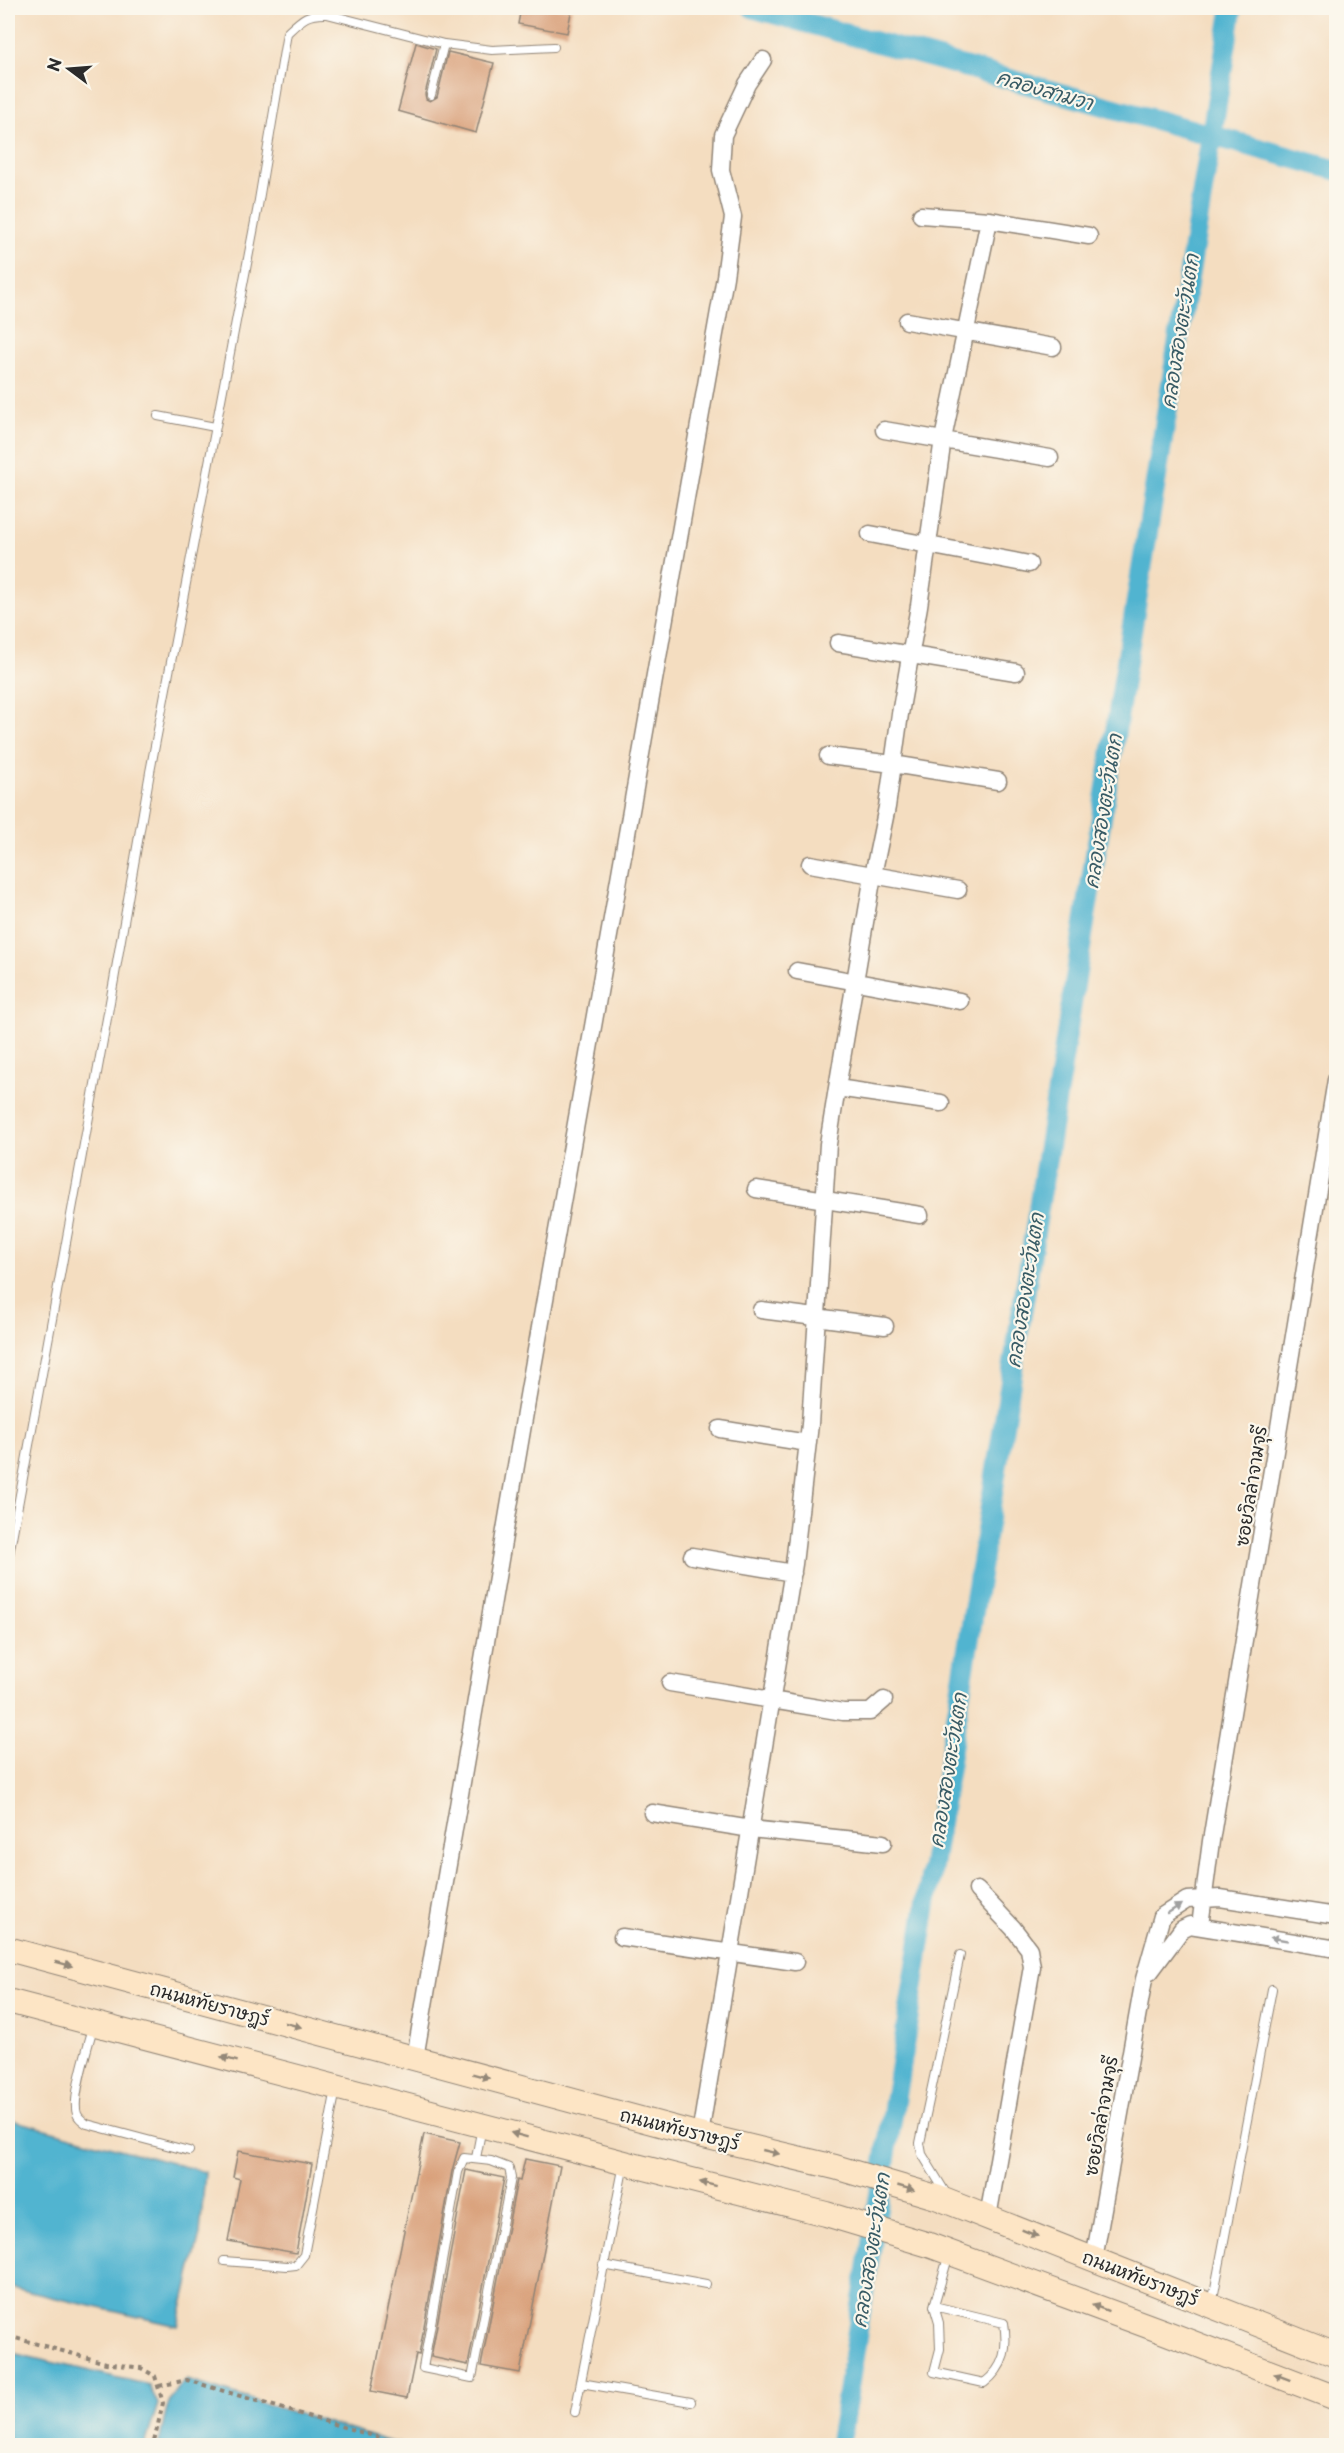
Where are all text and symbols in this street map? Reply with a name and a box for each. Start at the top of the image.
north arrow [39,39,99,99]
text: N [40,55,67,74]
water label: คลองสามวา [993,61,1098,117]
water label: คลองสองตะวันตก [1152,251,1206,411]
water label: คลองสองตะวันตก [1075,731,1129,891]
water label: คลองสองตะวันตก [997,1210,1051,1370]
street label: ซอยวิลล่าจามจุรี [1227,1424,1275,1549]
water label: คลองสองตะวันตก [920,1690,974,1850]
one-way arrow [1166,1903,1182,1914]
one-way arrow [1269,1935,1288,1944]
one-way arrow [55,1960,73,1969]
street label: ถนนหทัยราษฎร์ [147,1974,273,2032]
one-way arrow [284,2021,302,2031]
one-way arrow [220,2054,238,2063]
street label: ซอยวิลล่าจามจุรี [1076,2054,1126,2179]
one-way arrow [472,2072,490,2081]
street label: ถนนหทัยราษฎร์ [617,2100,744,2156]
one-way arrow [510,2130,528,2140]
one-way arrow [762,2147,781,2157]
water label: คลองสองตะวันตก [843,2170,897,2330]
one-way arrow [699,2179,717,2189]
one-way arrow [897,2184,915,2193]
one-way arrow [1021,2229,1039,2239]
street label: ถนนหทัยราษฎร์ [1079,2242,1204,2312]
one-way arrow [1091,2302,1109,2312]
one-way arrow [1273,2372,1291,2381]

